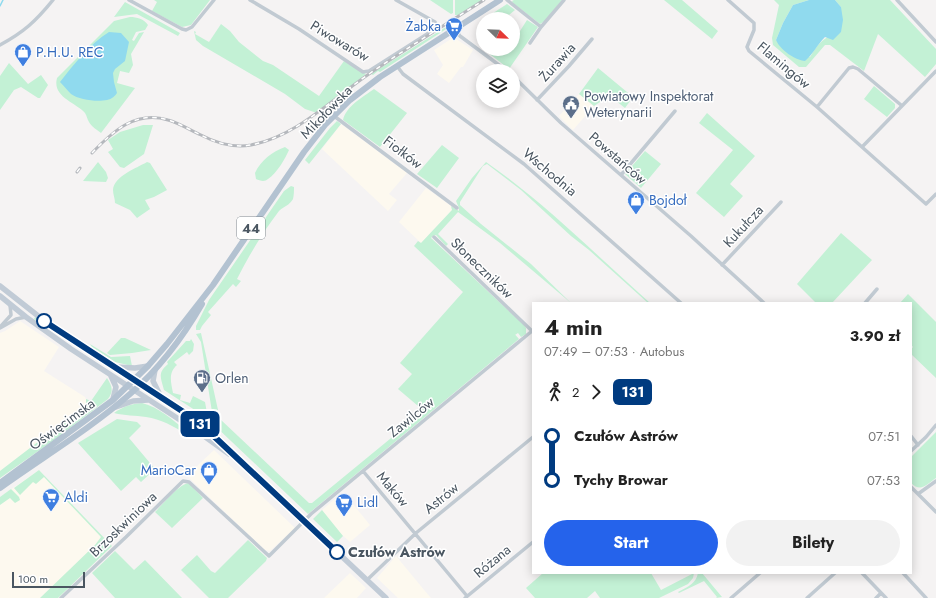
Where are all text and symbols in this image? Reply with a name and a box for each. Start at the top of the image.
north arrow [476,12,520,56]
map controls [476,12,520,108]
street label: Piwowarów [307,15,374,67]
place label: Żabka [406,16,441,36]
supermarket icon: Żabka [444,16,464,41]
street label: Flamingów [753,37,815,93]
street label: Żurawia [534,38,580,86]
shop icon: P.H.U. REC [13,42,33,67]
place label: P.H.U. REC [36,42,103,62]
button: layers [476,64,520,108]
street label: Mikołowska [295,81,357,143]
place label: Powiatowy Inspektorat Weterynarii [584,86,714,122]
public building icon: Powiatowy Inspektorat Weterynarii [561,94,581,119]
street label: Powstańców [585,127,652,189]
street label: Fiołków [379,131,427,174]
street label: Wschodnia [518,143,582,201]
shop icon: Bojdoł [626,190,646,215]
place label: Bojdoł [649,190,688,210]
street label: Kukułcza [718,200,768,252]
road number: 44 [237,217,265,239]
street label: Słoneczników [446,233,518,303]
text: 4 min [544,311,603,343]
unlabelled marker [36,313,52,329]
text: 3.90 zł [850,325,900,347]
text: 07:49 – 07:53 · Autobus [544,342,685,361]
fuel station icon: Orlen [192,368,212,393]
place label: Orlen [215,368,249,388]
icon: walk [544,381,566,403]
icon: forward [585,381,607,403]
text: 131 [621,382,644,402]
text: 2 [572,383,579,402]
street label: Zawilców [384,392,439,442]
street label: Oświęcimska [25,393,99,455]
line badge: 131 [177,411,223,437]
text: 131 [189,414,211,434]
text: Czułów Astrów [574,425,678,447]
text: 07:51 [868,427,900,446]
place label: MarioCar [141,460,196,480]
shop icon: MarioCar [199,460,219,485]
street label: Maków [372,467,414,511]
text: Tychy Browar [574,469,668,491]
text: 07:53 [867,471,900,490]
street label: Astrów [419,477,463,518]
supermarket icon: Aldi [41,487,61,512]
place label: Aldi [64,487,88,507]
street label: Brzoskwiniowa [85,487,161,561]
supermarket icon: Lidl [334,492,354,517]
place label: Lidl [357,492,378,512]
button: Start [544,520,718,566]
button: Bilety [726,520,900,566]
street label: Różana [469,540,515,582]
place label: Czułów Astrów [348,542,445,562]
marker: Czułów Astrów [329,544,345,560]
scale bar [12,570,85,589]
text: 100 m [18,571,48,587]

